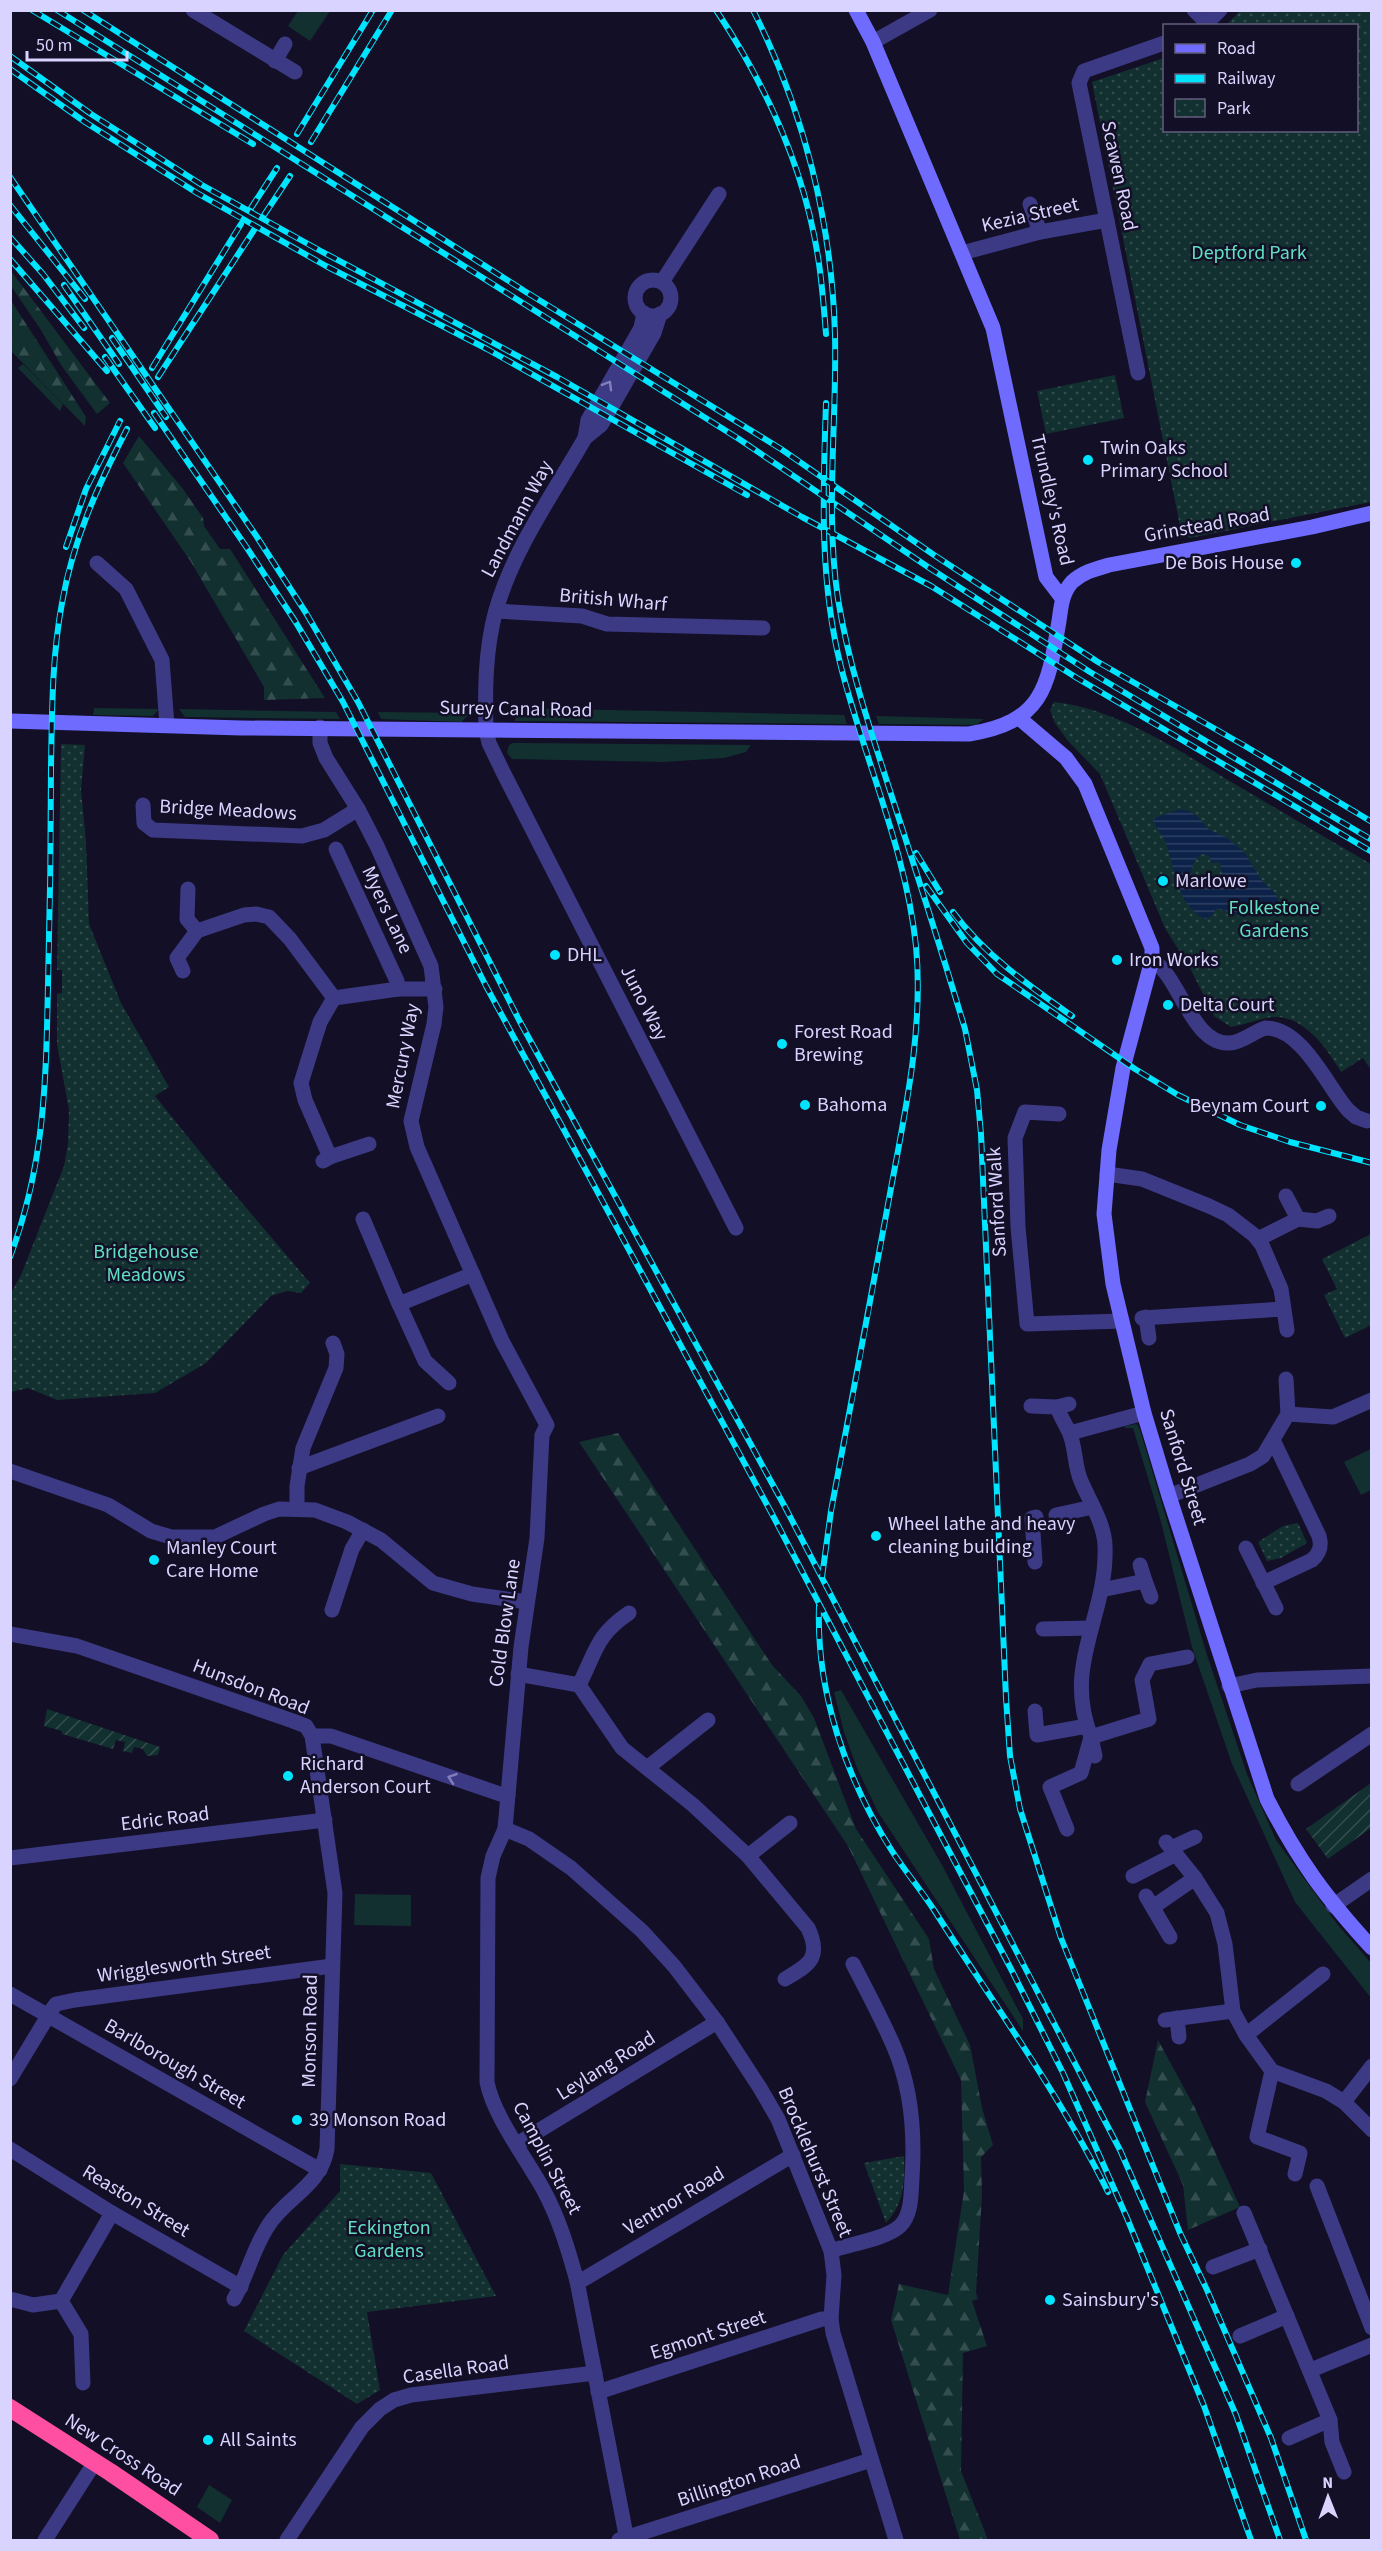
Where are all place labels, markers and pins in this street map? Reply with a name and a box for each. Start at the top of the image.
place label: Twin Oaks Primary School [1100,434,1228,485]
marker: Twin Oaks Primary School [1081,453,1095,467]
place label: De Bois House [1165,549,1284,577]
marker: De Bois House [1289,556,1303,570]
place label: Marlowe [1175,867,1247,895]
marker: Marlowe [1156,874,1170,888]
place label: DHL [567,941,602,969]
place label: Iron Works [1129,946,1219,974]
marker: DHL [548,948,562,962]
marker: Iron Works [1110,953,1124,967]
place label: Delta Court [1180,991,1275,1019]
marker: Delta Court [1161,998,1175,1012]
place label: Forest Road Brewing [794,1018,893,1069]
marker: Forest Road Brewing [775,1037,789,1051]
place label: Bahoma [817,1091,887,1119]
place label: Beynam Court [1189,1092,1309,1120]
marker: Bahoma [798,1098,812,1112]
marker: Beynam Court [1314,1099,1328,1113]
place label: Wheel lathe and heavy cleaning building [888,1510,1076,1561]
marker: Wheel lathe and heavy cleaning building [869,1529,883,1543]
place label: Manley Court Care Home [166,1534,277,1585]
marker: Manley Court Care Home [147,1553,161,1567]
place label: Richard Anderson Court [300,1750,431,1801]
marker: Richard Anderson Court [281,1769,295,1783]
place label: 39 Monson Road [309,2106,446,2134]
marker: 39 Monson Road [290,2113,304,2127]
place label: Sainsbury's [1062,2286,1159,2314]
marker: Sainsbury's [1043,2293,1057,2307]
place label: All Saints [220,2426,297,2454]
marker: All Saints [201,2433,215,2447]

